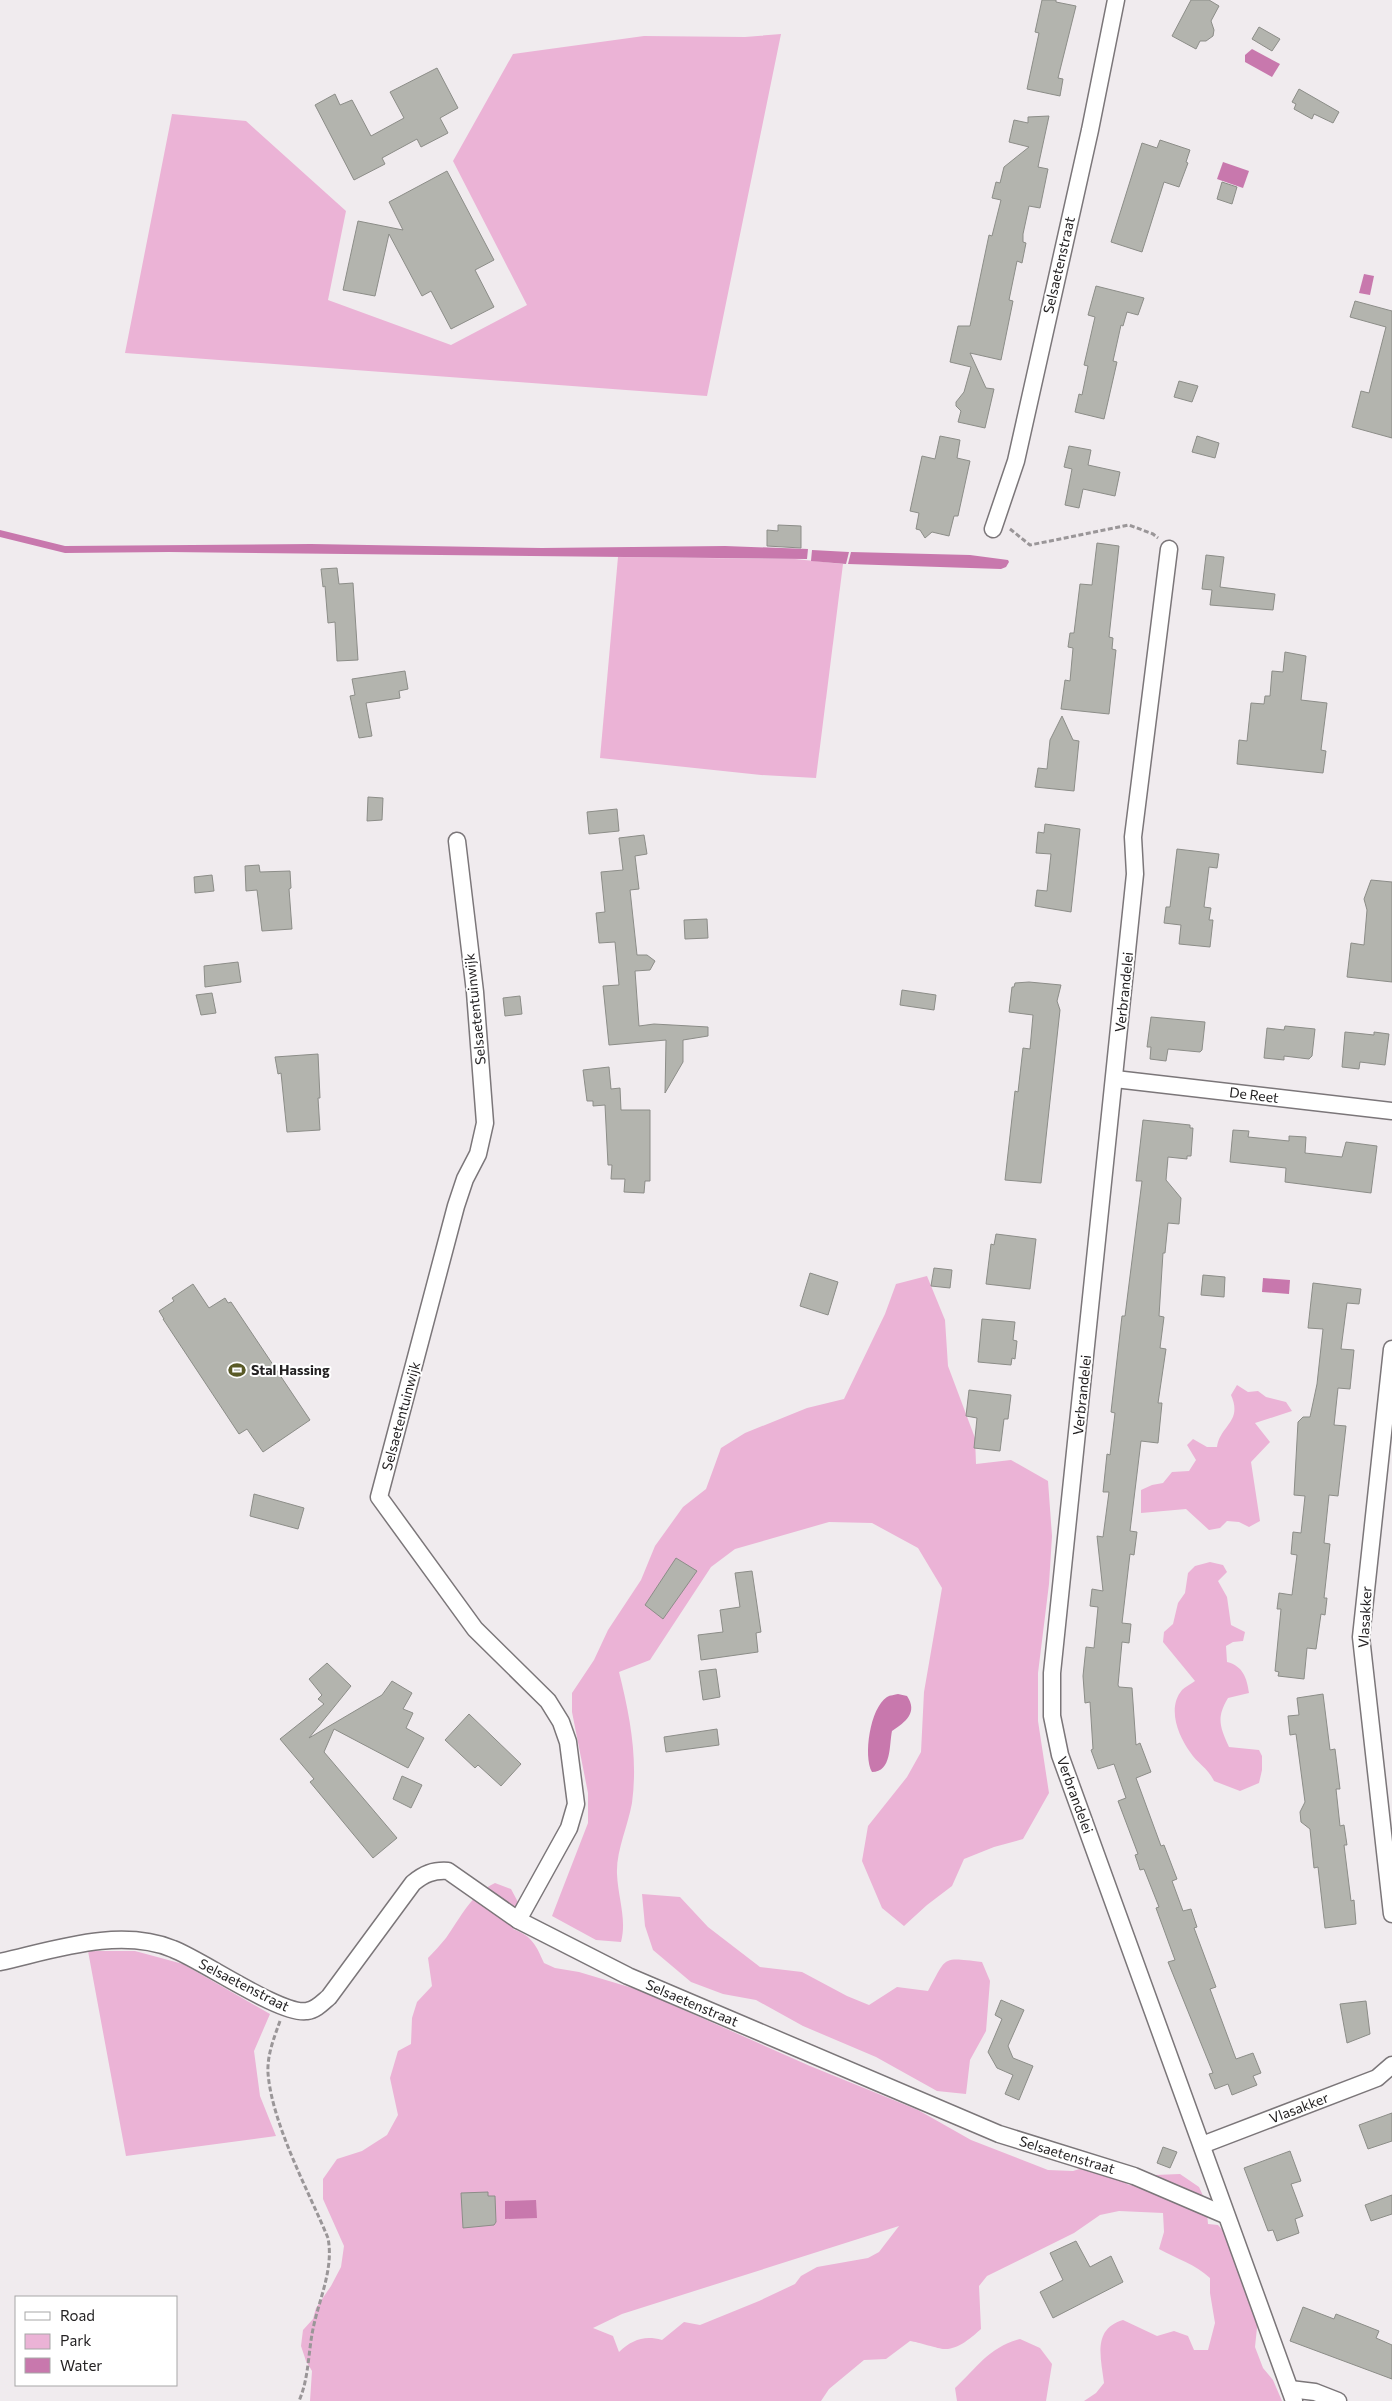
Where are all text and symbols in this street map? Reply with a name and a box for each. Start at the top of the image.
street label: Selsaetenstraat [1039,214,1078,315]
street label: Verbrandelei [1111,951,1136,1033]
street label: Selsaetentuinwijk [460,952,489,1066]
street label: De Reet [1228,1083,1280,1106]
street label: Verbrandelei [1069,1354,1094,1436]
street label: Selsaetentuinwijk [378,1359,423,1472]
sports icon: Stal Hassing [227,1360,247,1380]
place label: Stal Hassing [251,1361,330,1378]
street label: Vlasakker [1354,1585,1375,1648]
street label: Verbrandelei [1054,1754,1097,1836]
street label: Selsaetenstraat [196,1954,292,2015]
street label: Selsaetenstraat [643,1975,741,2030]
street label: Vlasakker [1267,2088,1331,2127]
street label: Selsaetenstraat [1017,2132,1117,2177]
legend [15,2296,178,2386]
text: Road [60,2306,95,2324]
text: Park [60,2331,91,2349]
text: Water [60,2356,102,2374]

